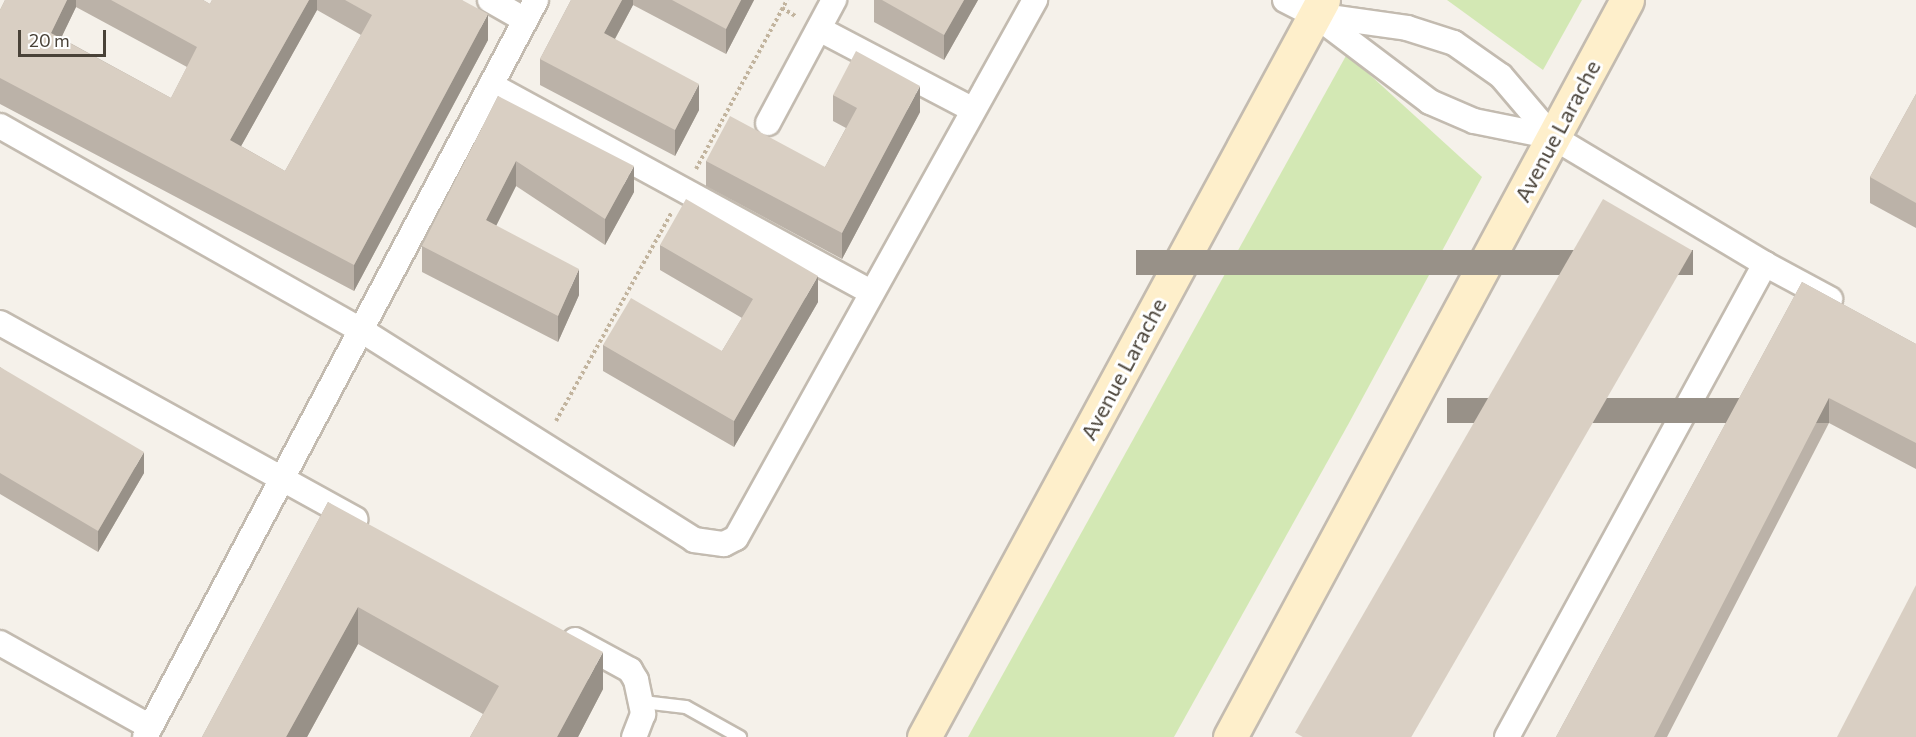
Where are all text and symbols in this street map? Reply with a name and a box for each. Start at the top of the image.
scale bar [21,18,110,56]
text: 20 m [29,29,70,51]
street label: Avenue Larache [1509,56,1605,206]
street label: Avenue Larache [1075,294,1171,444]

